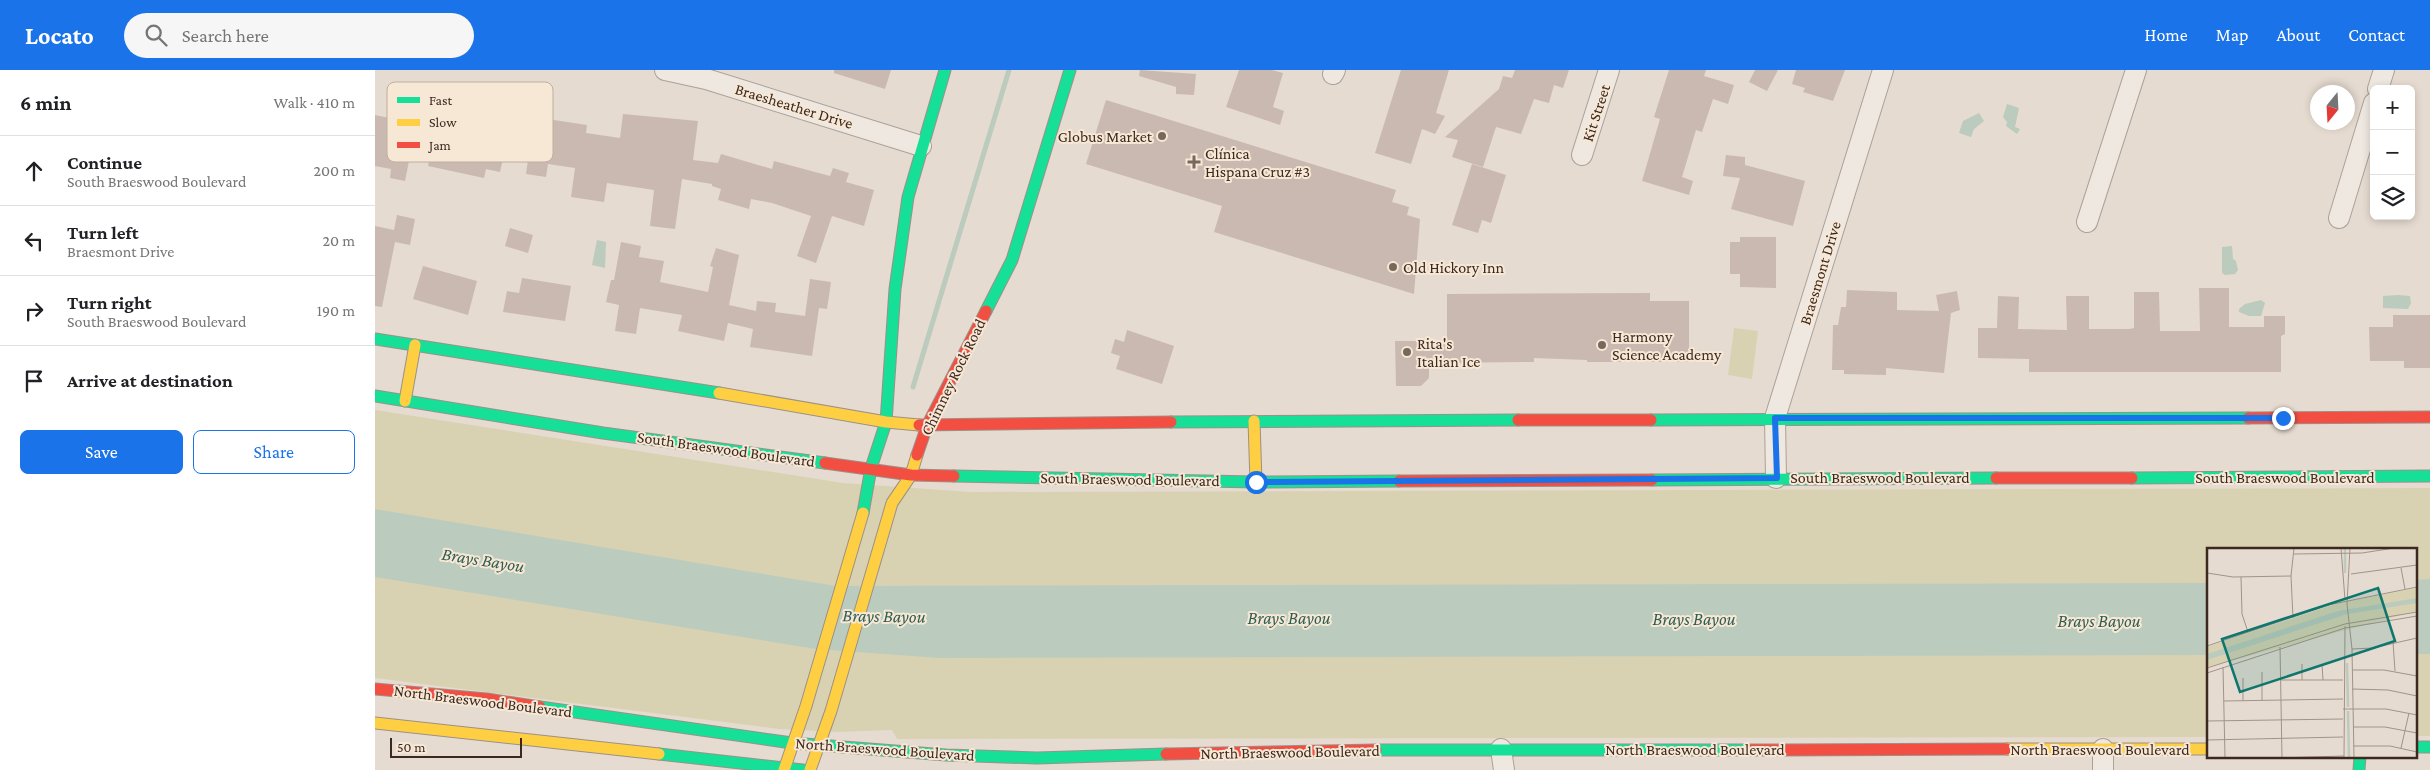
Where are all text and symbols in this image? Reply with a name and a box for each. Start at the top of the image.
search box [124,13,474,58]
icon: search [142,21,170,49]
text: Locato [25,22,94,49]
text: Search here [182,25,269,46]
text: Home [2145,25,2188,45]
text: Map [2216,25,2248,45]
text: About [2276,25,2320,45]
text: Contact [2348,25,2405,45]
street label: Braesheather Drive [733,80,855,132]
legend [387,82,553,162]
street label: Kit Street [1579,82,1613,144]
north arrow [2310,85,2355,130]
map controls [2370,85,2415,220]
button: + [2370,85,2415,130]
text: 6 min [20,91,71,115]
text: Fast [429,92,453,108]
text: Walk · 410 m [274,94,355,111]
text: Slow [429,114,457,130]
place label: Globus Market [1058,128,1153,145]
marker: Globus Market [1156,130,1168,142]
button: − [2370,130,2415,175]
text: Jam [427,137,451,153]
place label: Clínica Hispana Cruz #3 [1205,145,1310,181]
text: Continue [67,152,142,173]
marker: Clínica Hispana Cruz #3 [1187,155,1201,169]
icon: ahead [20,157,48,185]
text: 200 m [313,162,355,179]
text: South Braeswood Boulevard [67,173,246,190]
button: layers [2370,175,2415,220]
street label: Braesmont Drive [1796,219,1844,327]
text: Turn left [67,222,139,243]
icon: left [20,227,48,255]
text: 20 m [322,232,355,249]
text: Braesmont Drive [67,243,174,260]
place label: Old Hickory Inn [1403,259,1505,277]
marker: Old Hickory Inn [1387,261,1399,273]
text: Turn right [67,292,152,313]
icon: right [20,297,48,325]
text: 190 m [317,302,355,319]
text: South Braeswood Boulevard [67,313,246,330]
street label: Chimney Rock Road [917,316,990,438]
place label: Harmony Science Academy [1612,328,1722,364]
place label: Rita's Italian Ice [1417,335,1480,370]
marker: Harmony Science Academy [1596,339,1608,351]
marker: Rita's Italian Ice [1401,346,1413,358]
icon: arrive [20,367,48,395]
text: Arrive at destination [67,370,233,391]
route end [2272,407,2295,430]
street label: South Braeswood Boulevard [636,428,817,470]
button: Save [20,430,183,474]
button: Share [193,430,355,474]
street label: South Braeswood Boulevard [1040,469,1220,489]
street label: South Braeswood Boulevard [1790,469,1970,486]
street label: South Braeswood Boulevard [2195,469,2375,486]
route start [1245,471,1268,494]
water label: Brays Bayou [440,544,526,576]
inset map [2207,548,2417,758]
water label: Brays Bayou [842,605,926,627]
water label: Brays Bayou [1247,608,1331,628]
water label: Brays Bayou [1652,609,1736,629]
water label: Brays Bayou [2057,611,2141,631]
street label: North Braeswood Boulevard [393,682,574,720]
street label: North Braeswood Boulevard [795,734,976,764]
scale bar [390,735,523,758]
text: 50 m [397,739,425,755]
street label: North Braeswood Boulevard [1605,741,1785,758]
street label: North Braeswood Boulevard [2010,741,2190,758]
street label: North Braeswood Boulevard [1200,742,1380,762]

